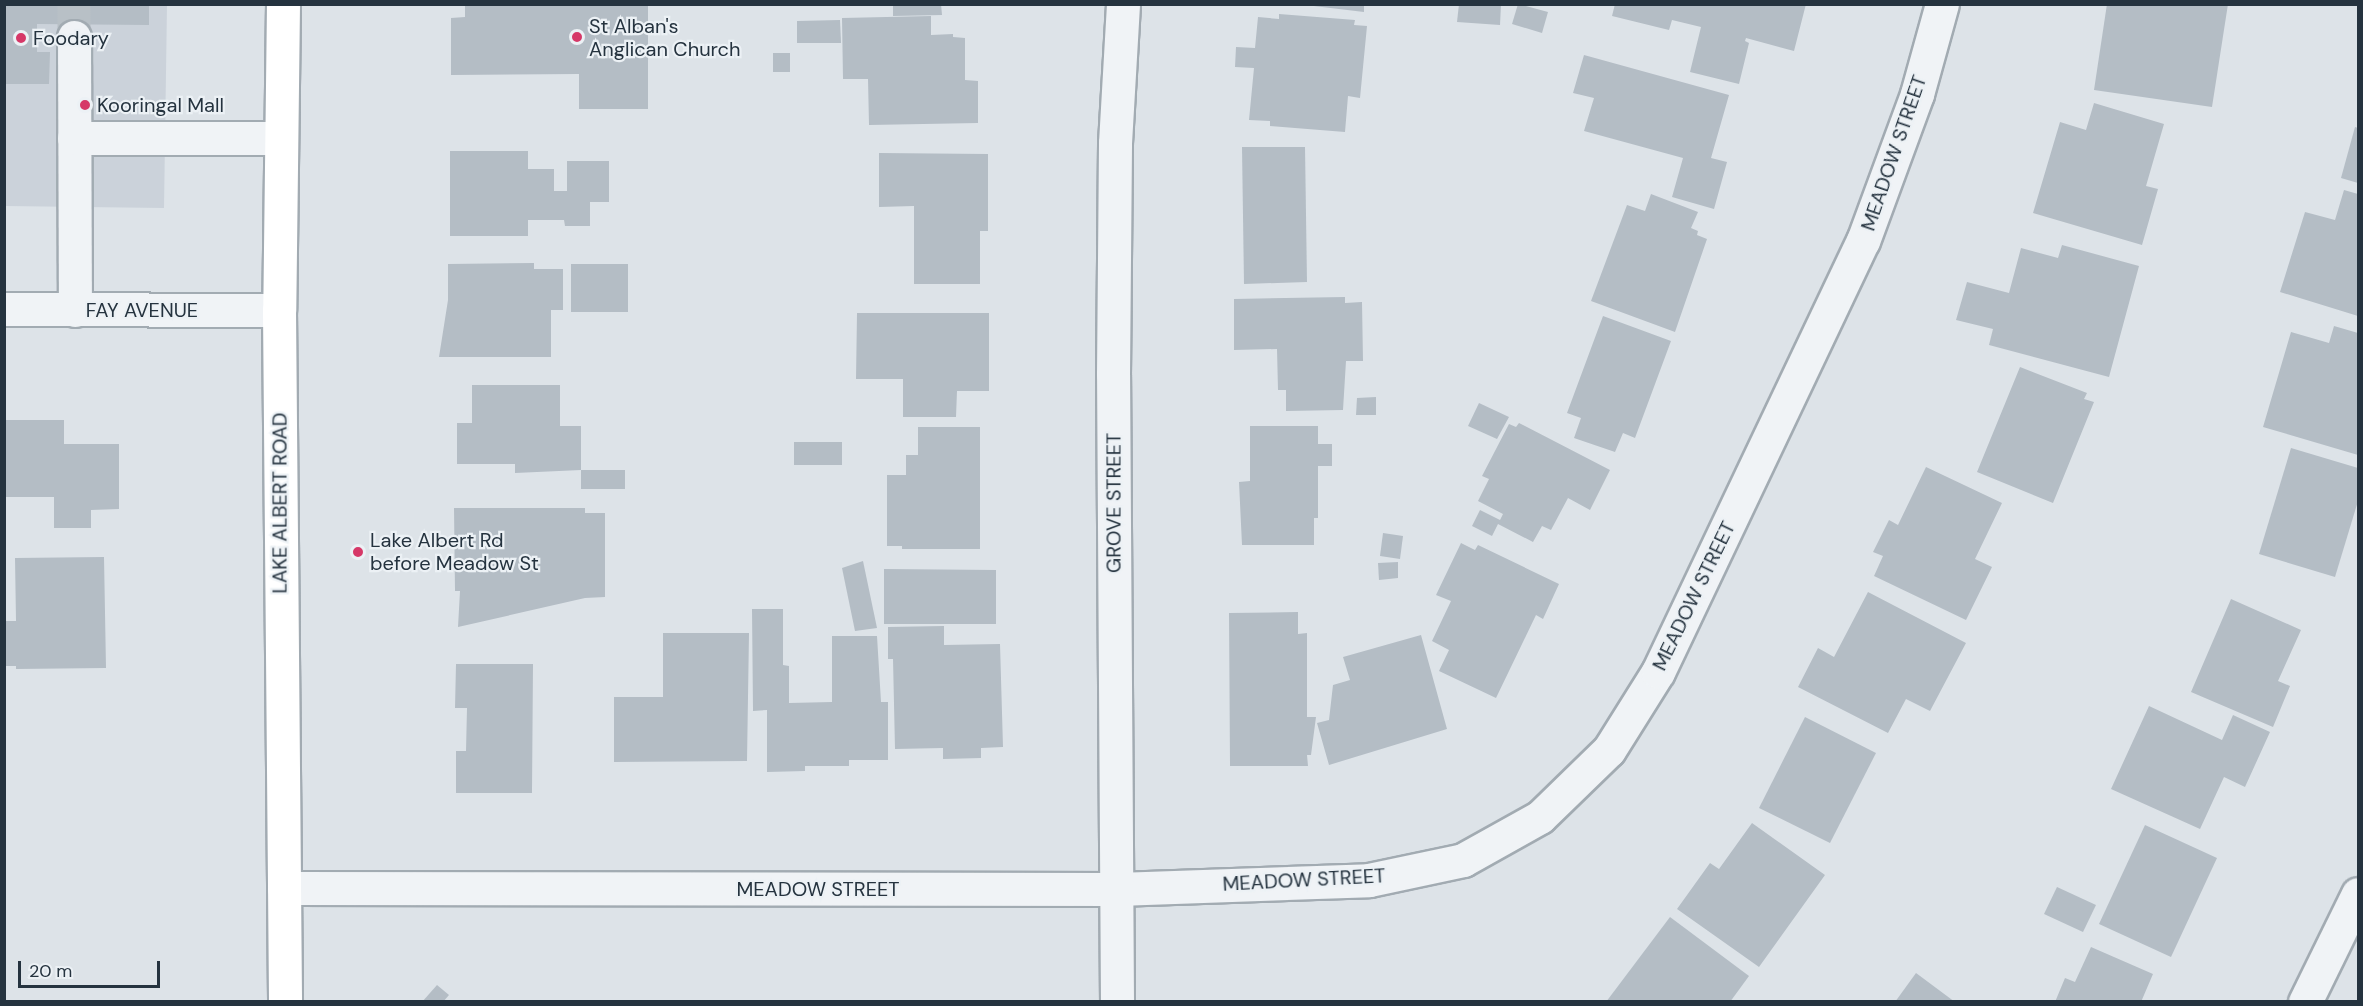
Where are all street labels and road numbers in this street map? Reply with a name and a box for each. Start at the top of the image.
street label: MEADOW STREET [1856,72,1932,234]
street label: FAY AVENUE [86,298,198,322]
street label: LAKE ALBERT ROAD [268,412,292,594]
street label: GROVE STREET [1102,433,1126,573]
street label: MEADOW STREET [1647,517,1741,675]
street label: MEADOW STREET [1222,864,1386,896]
street label: MEADOW STREET [737,877,899,901]

